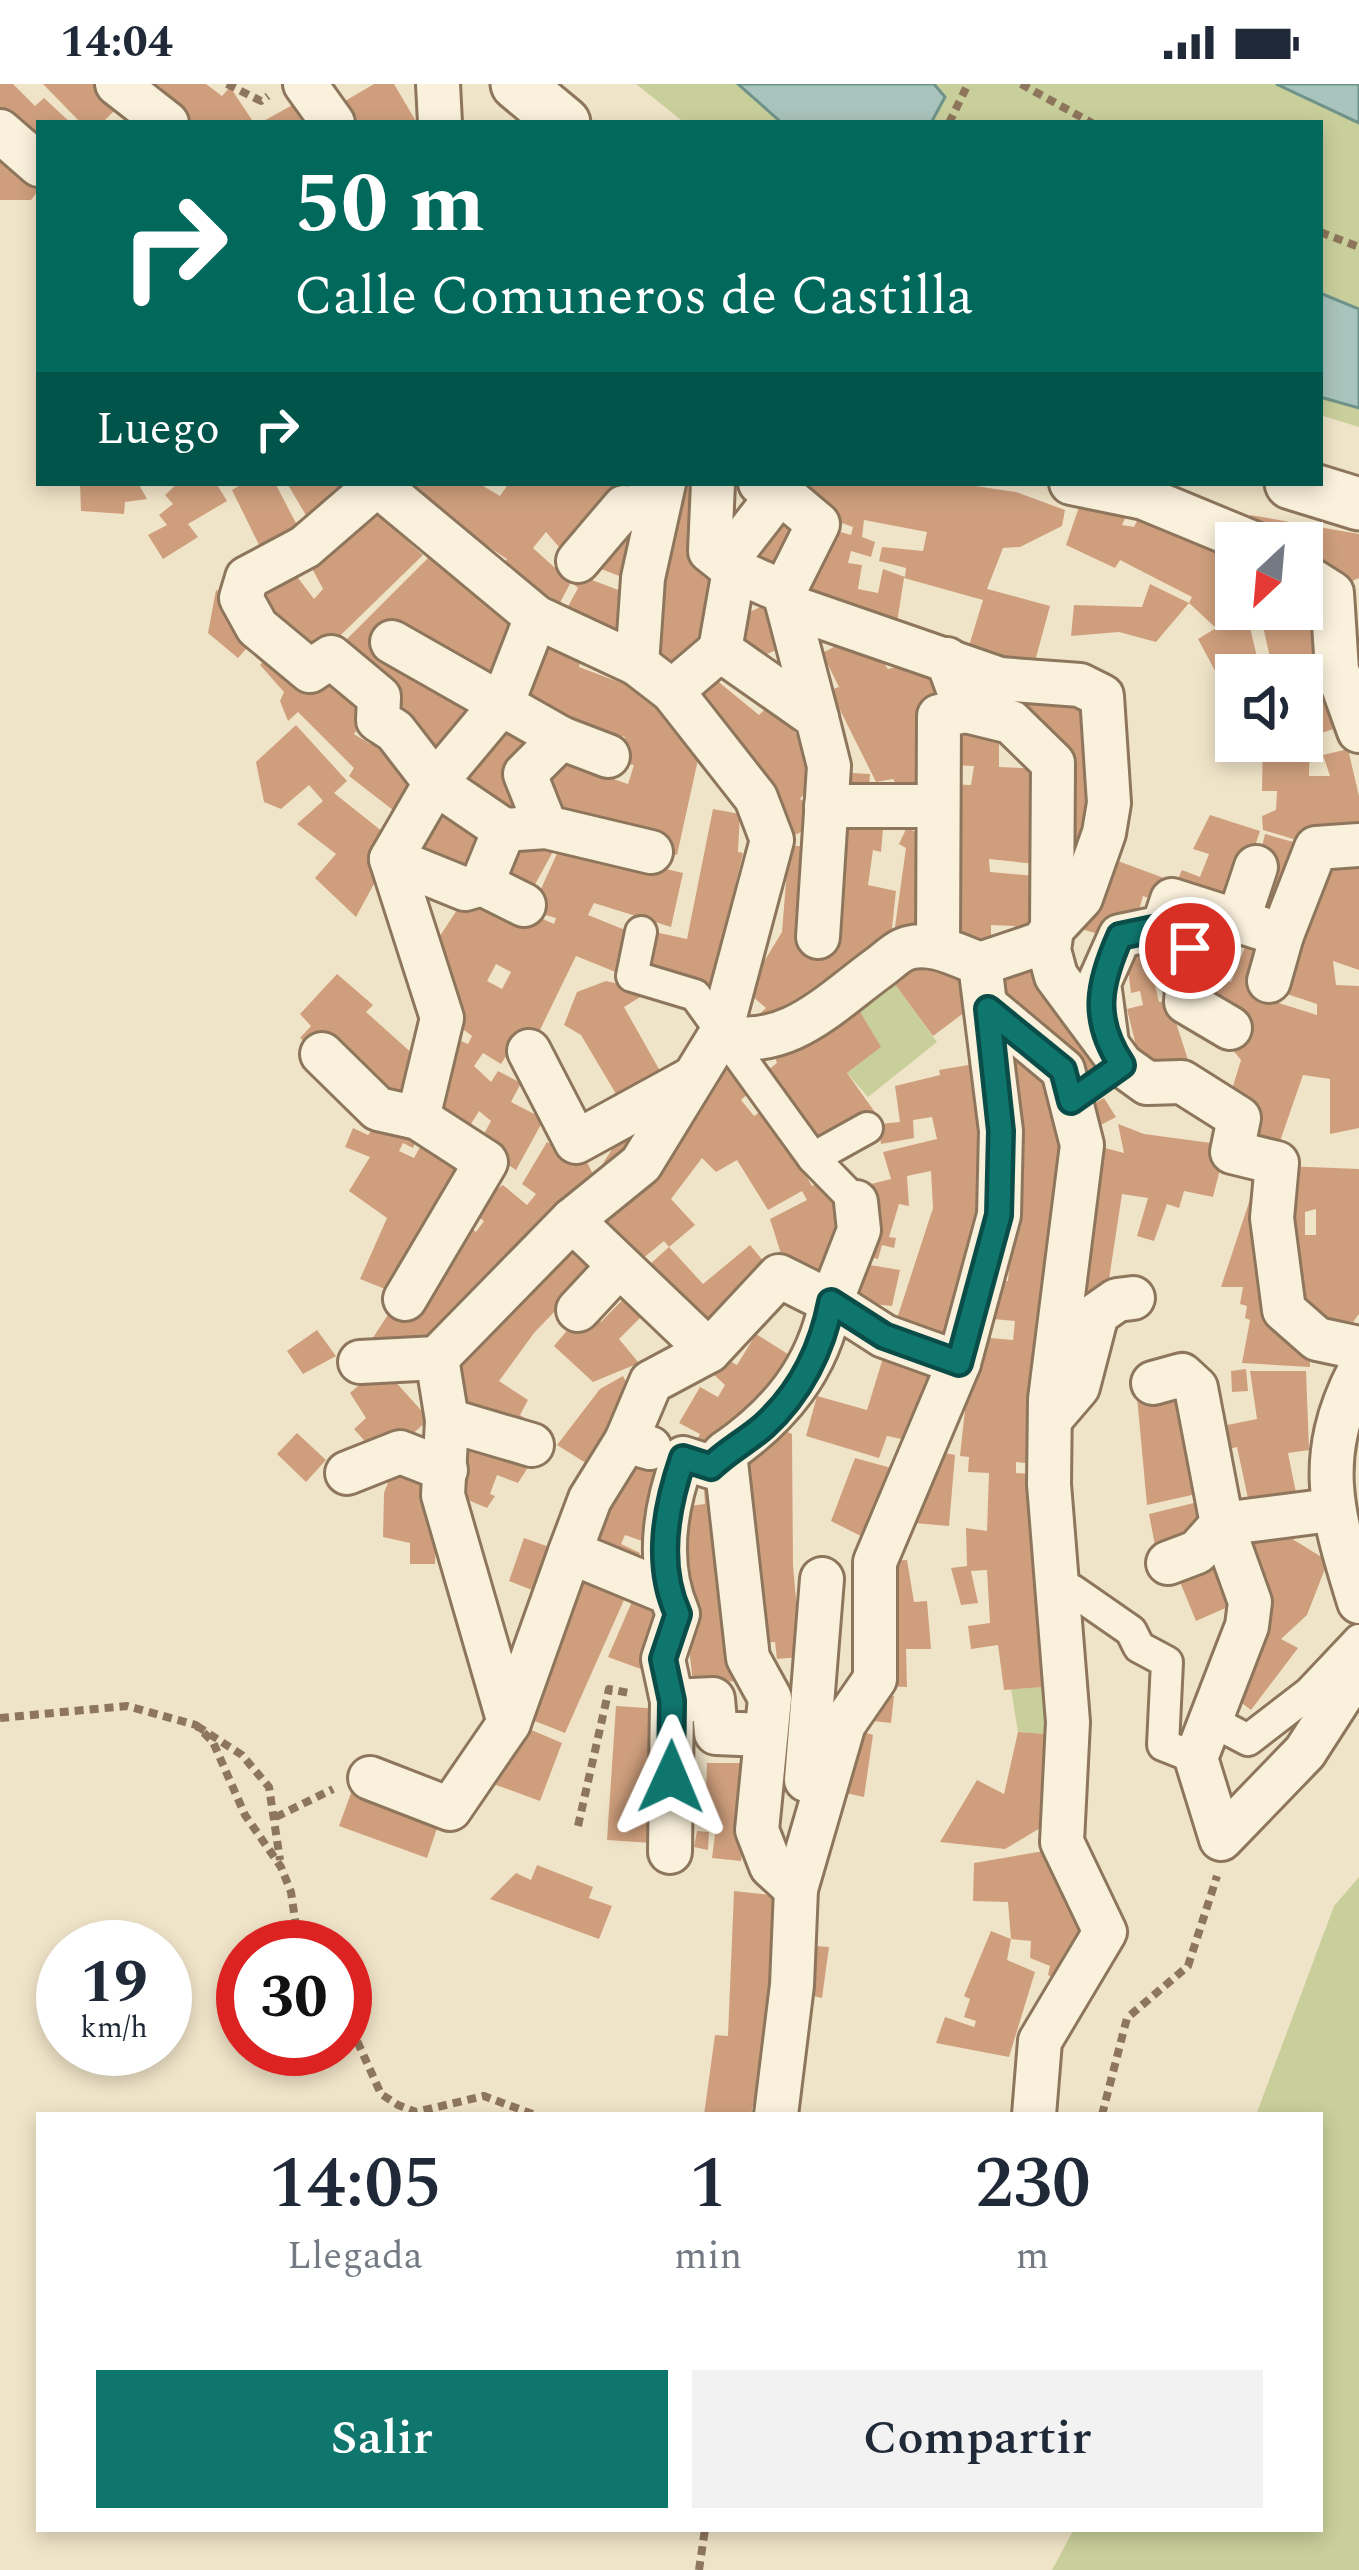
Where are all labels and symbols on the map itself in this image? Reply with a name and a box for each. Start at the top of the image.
north arrow [1215,522,1323,630]
pin [1139,897,1241,999]
position arrow [608,1714,734,1840]
speed limit sign: 30 [216,1920,372,2076]

